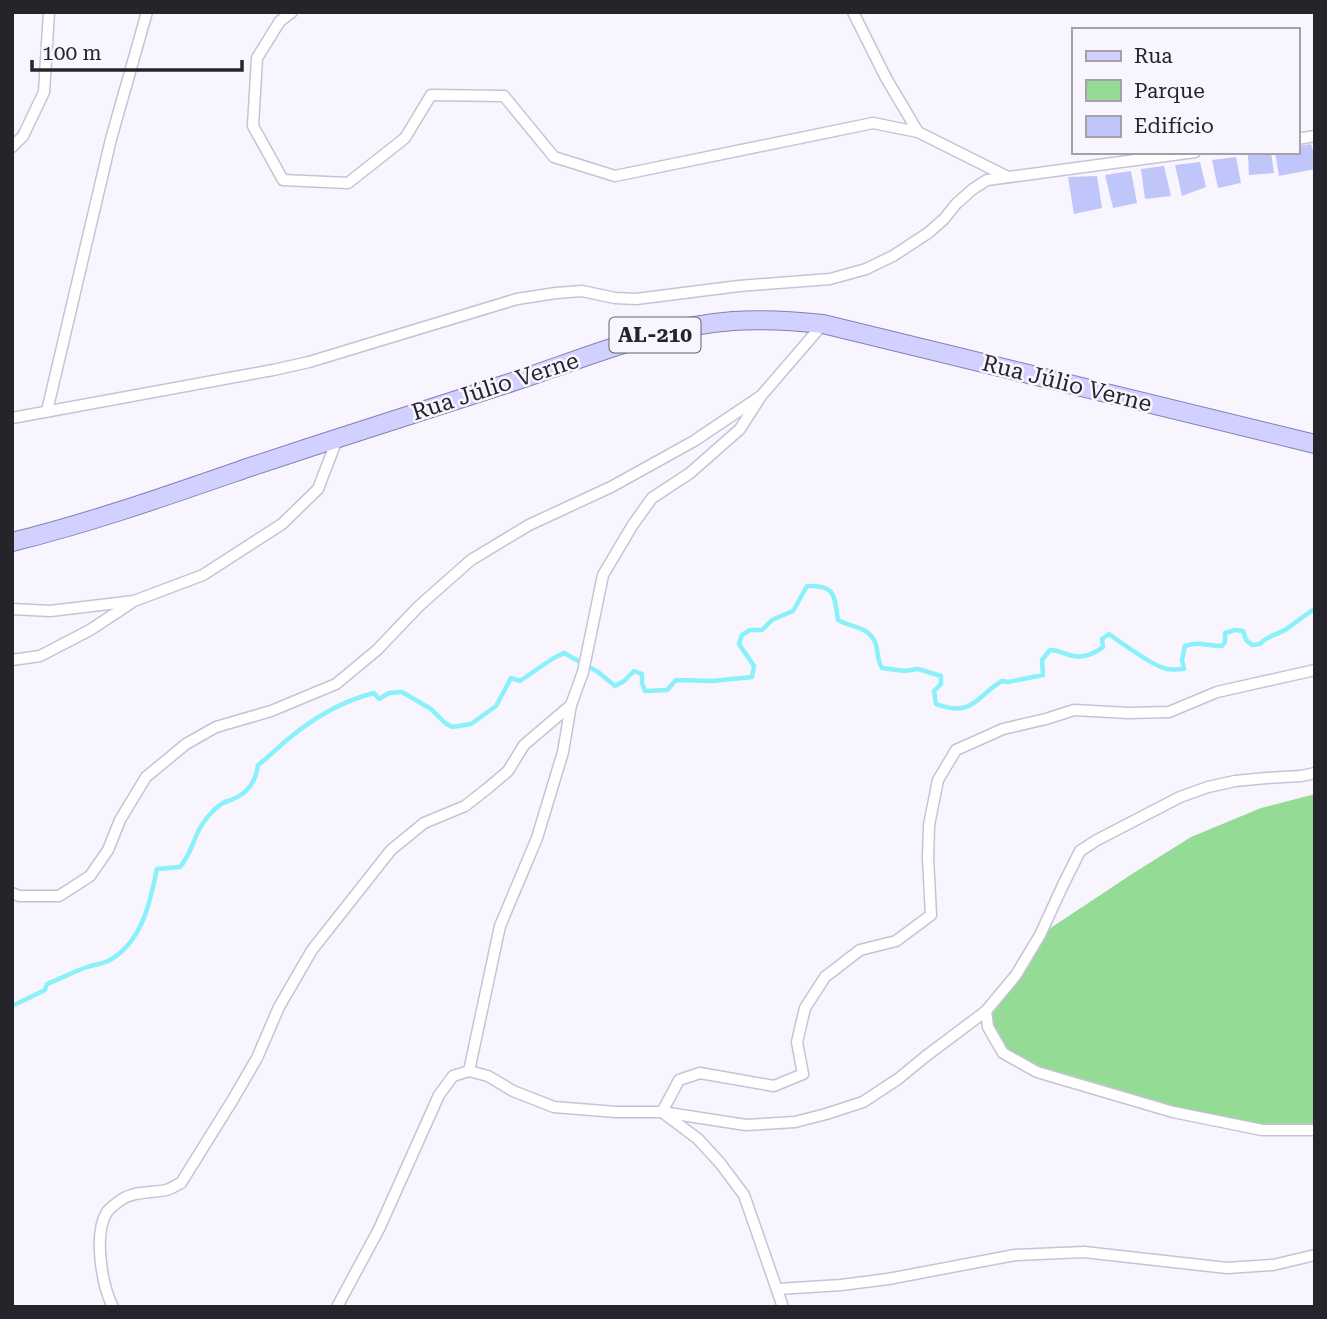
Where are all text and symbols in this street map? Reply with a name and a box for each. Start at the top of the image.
scale bar [32,28,242,72]
legend [1072,28,1299,154]
text: 100 m [42,41,102,65]
text: Rua [1134,44,1173,68]
text: Parque [1134,79,1205,103]
text: Edifício [1134,114,1214,138]
road number: AL-210 [610,318,700,352]
street label: Rua Júlio Verne [408,347,582,426]
street label: Rua Júlio Verne [979,349,1155,418]

